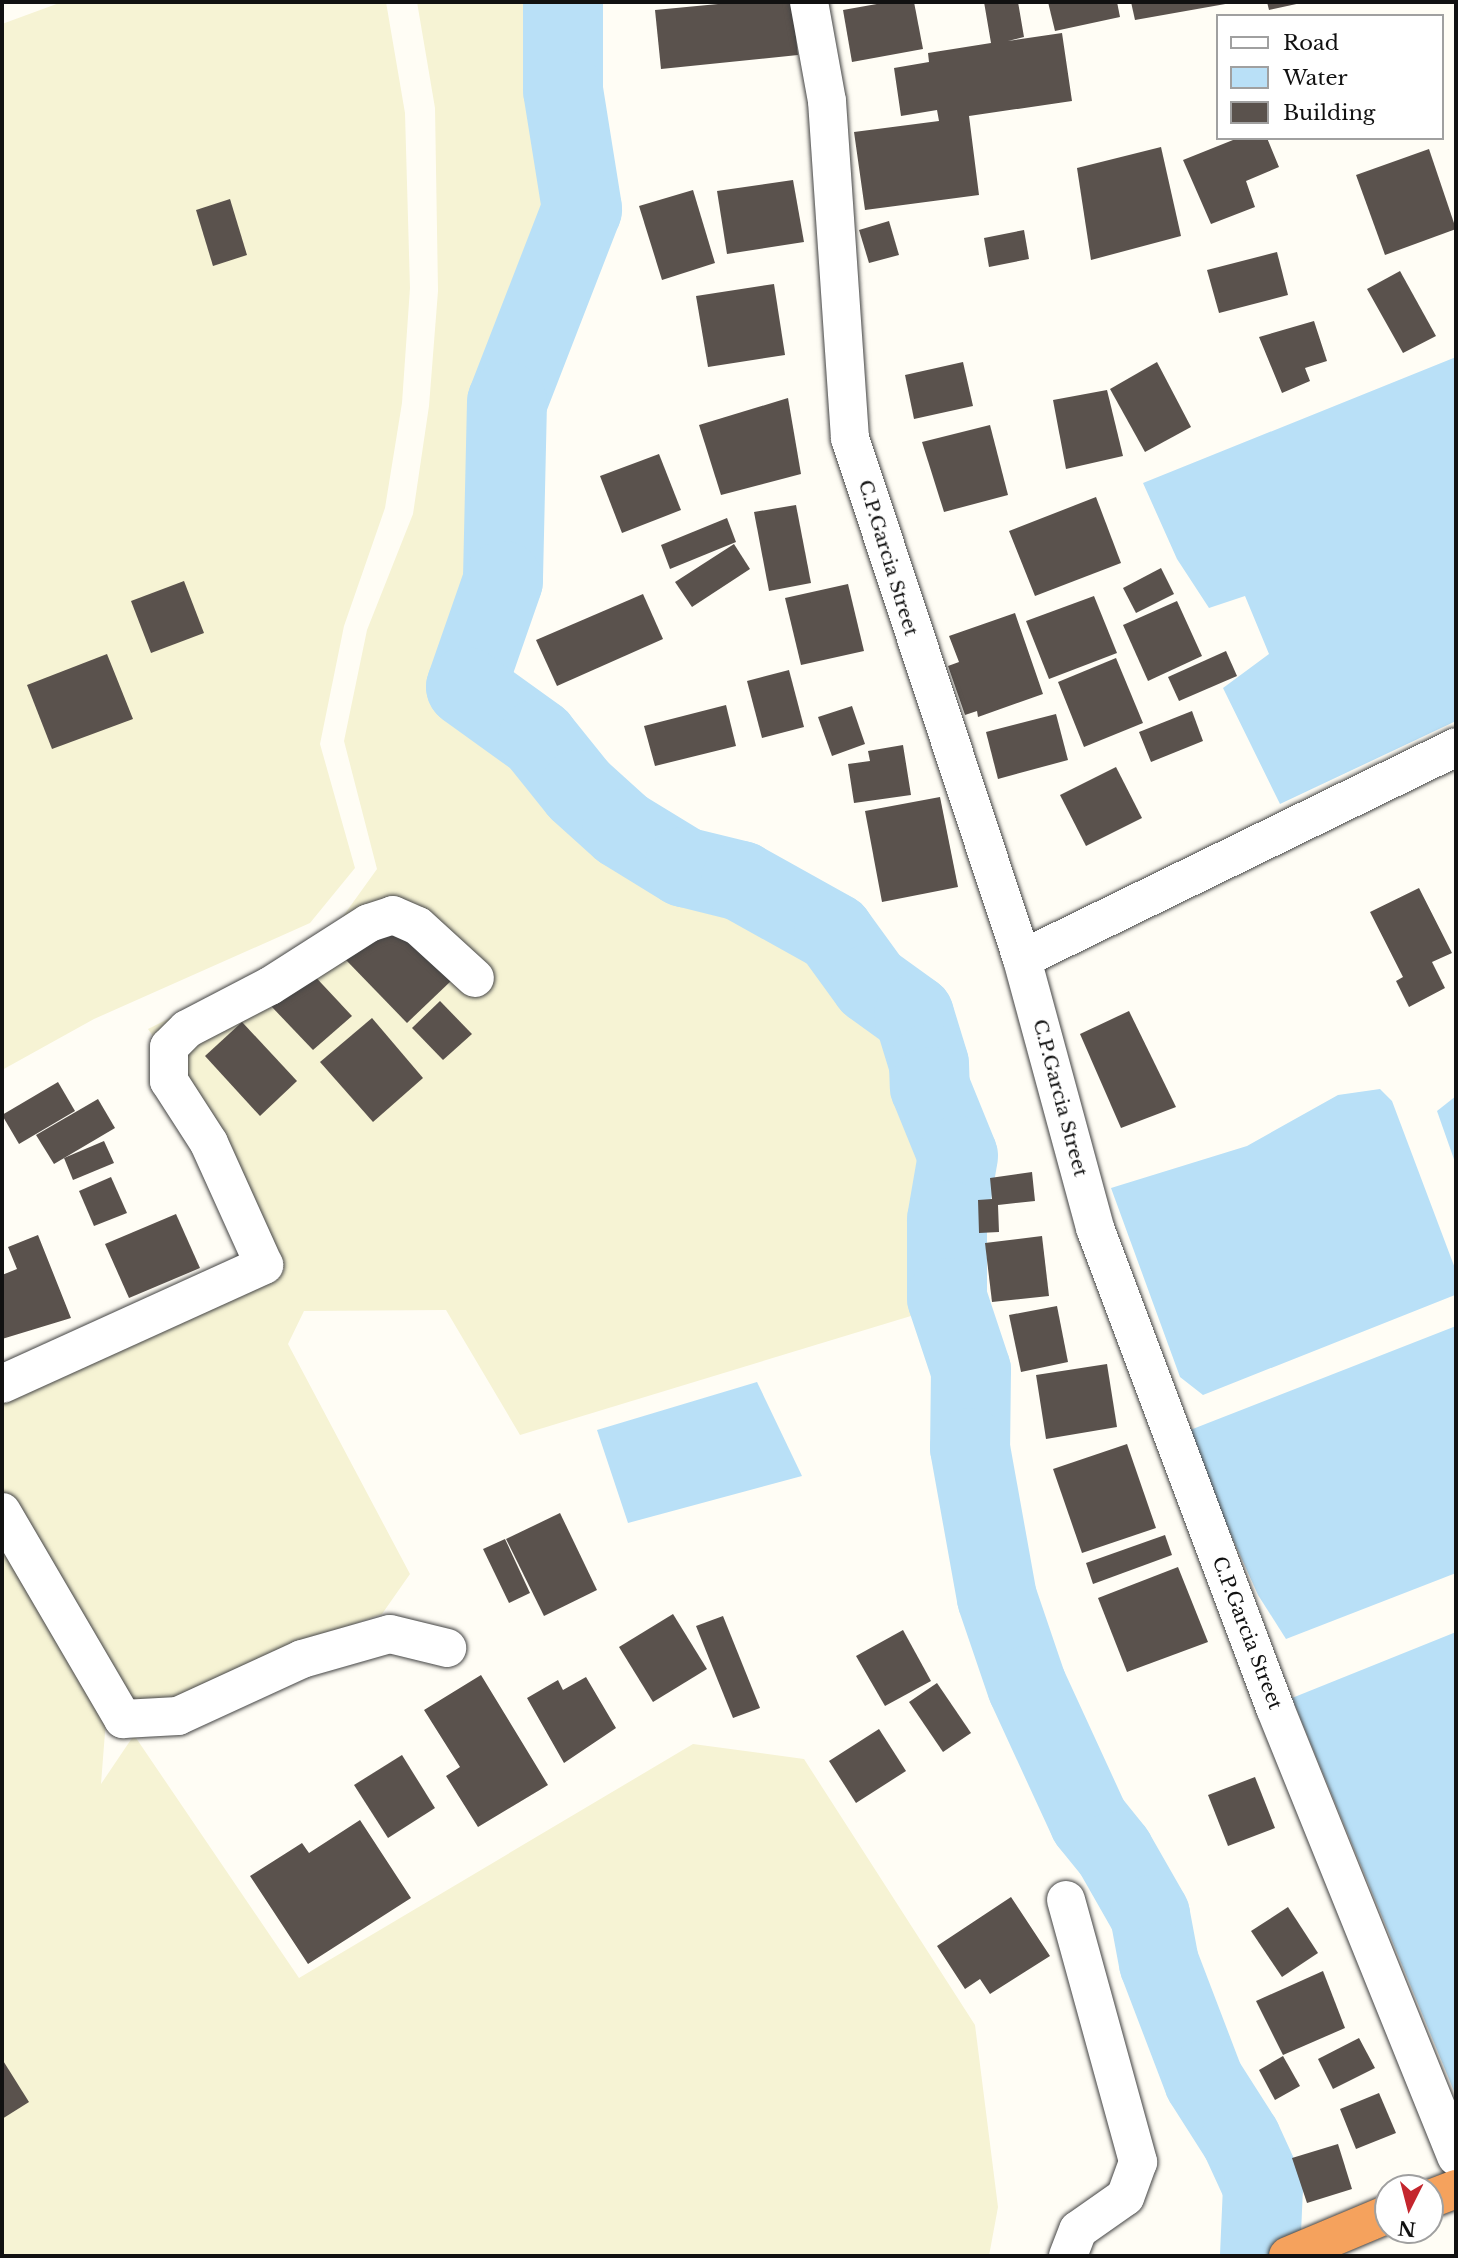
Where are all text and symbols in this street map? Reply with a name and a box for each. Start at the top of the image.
legend [1216,14,1444,140]
text: Road [1283,30,1339,56]
text: Water [1283,65,1347,91]
text: Building [1283,100,1375,126]
street label: C.P.Garcia Street [853,477,923,639]
street label: C.P.Garcia Street [1028,1017,1092,1179]
street label: C.P.Garcia Street [1207,1553,1287,1713]
north arrow [1374,2174,1444,2244]
text: N [1397,2216,1417,2241]

